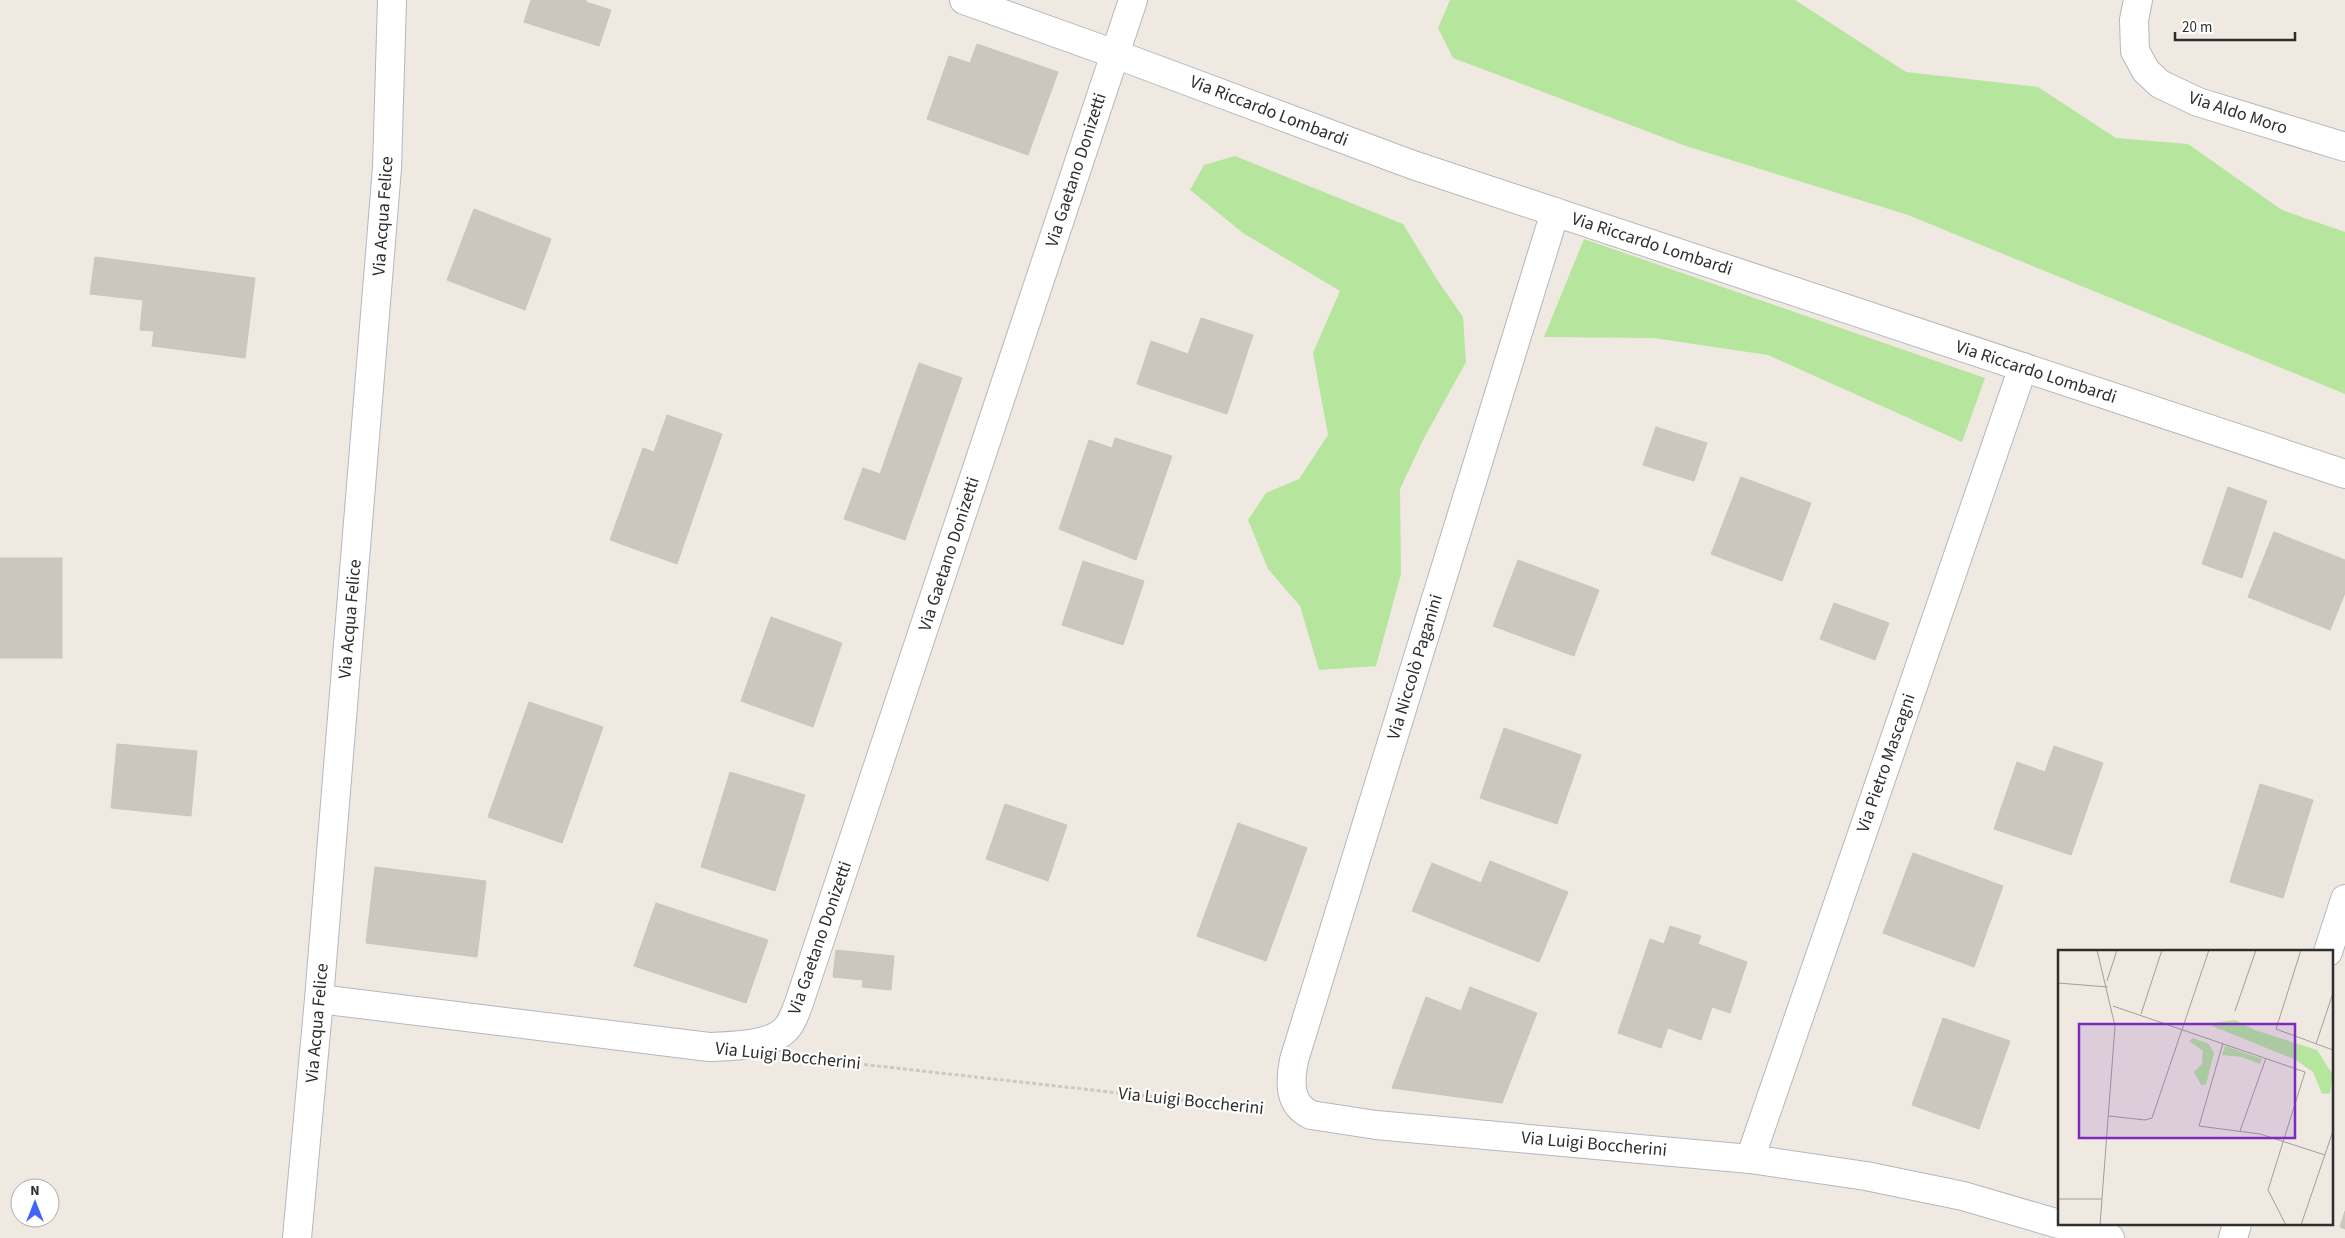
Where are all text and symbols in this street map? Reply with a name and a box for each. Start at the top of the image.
scale bar [2175,10,2295,42]
text: 20 m [2182,17,2212,38]
street label: Via Riccardo Lombardi [1186,69,1352,153]
street label: Via Aldo Moro [2185,85,2291,141]
street label: Via Gaetano Donizetti [1039,90,1113,250]
street label: Via Acqua Felice [366,155,400,277]
street label: Via Riccardo Lombardi [1568,206,1736,282]
street label: Via Riccardo Lombardi [1952,334,2120,410]
street label: Via Gaetano Donizetti [912,474,986,634]
street label: Via Acqua Felice [332,558,368,680]
street label: Via Niccolò Paganini [1381,591,1449,743]
street label: Via Pietro Mascagni [1851,690,1921,836]
street label: Via Gaetano Donizetti [782,858,858,1018]
inset map [2058,950,2332,1226]
street label: Via Acqua Felice [299,962,335,1084]
street label: Via Luigi Boccherini [714,1036,862,1076]
street label: Via Luigi Boccherini [1117,1081,1265,1121]
street label: Via Luigi Boccherini [1520,1125,1668,1163]
north arrow [10,1178,60,1228]
text: N [30,1181,40,1201]

